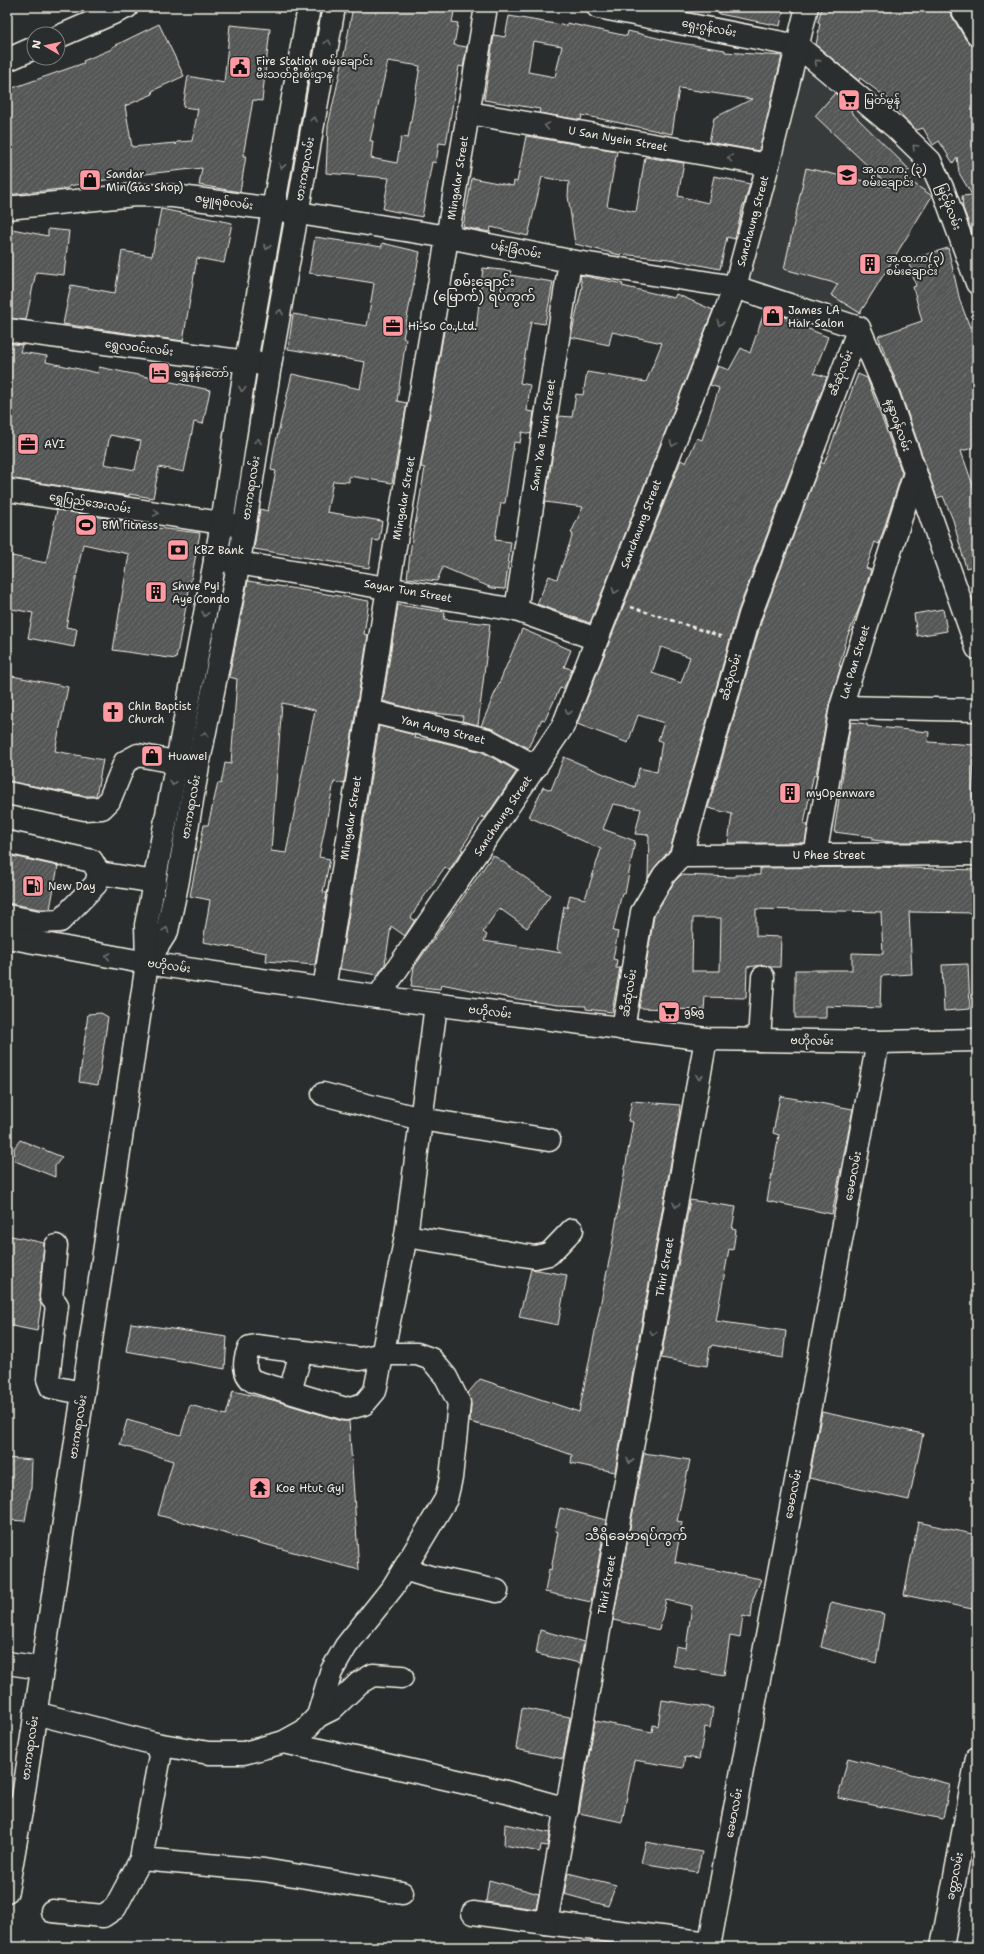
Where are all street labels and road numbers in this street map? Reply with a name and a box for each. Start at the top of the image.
street label: ရှေးဂွန်လမ်း [680,15,738,42]
street label: U San Nyein Street [567,123,669,155]
street label: Mingalar Street [444,135,472,221]
street label: ဗားကရာလမ်း [292,136,319,202]
street label: Sanchaung Street [734,173,772,268]
street label: မြင့်မိုလမ်း [932,182,965,233]
street label: ဇမ္ဗူရစ်လမ်း [194,190,254,215]
street label: ပန်းခြံလမ်း [489,238,543,263]
street label: ရွှေလဝင်းလမ်း [104,336,174,361]
street label: ဆီဆုံလမ်း [825,348,858,399]
street label: Sann Yae Twin Street [527,378,559,492]
street label: နန္ဒာ၀န်လမ်း [881,396,914,454]
street label: ဗားကရာလမ်း [239,455,264,521]
street label: Mingalar Street [389,455,419,541]
street label: Sanchaung Street [617,477,665,571]
street label: ရွှေပြည်အေးလမ်း [48,489,132,518]
street label: Sayar Tun Street [363,576,453,606]
street label: Lat Pan Street [837,623,873,701]
street label: ဆီဆုံလမ်း [717,651,746,703]
street label: Yan Aung Street [399,712,487,748]
street label: Sanchaung Street [470,773,536,859]
street label: ဗားကရာလမ်း [178,774,205,840]
street label: Mingalar Street [337,775,365,861]
street label: U Phee Street [793,848,865,863]
street label: ဗဟိုလမ်း [146,956,192,977]
street label: ဆီဆုံလမ်း [618,968,641,1018]
street label: ဗဟိုလမ်း [467,1002,513,1023]
street label: ဗဟိုလမ်း [790,1033,834,1050]
street label: ခေမာလမ်း [841,1150,865,1202]
street label: Thiri Street [652,1236,678,1298]
street label: ဗားကရာလမ်း [66,1394,91,1460]
street label: ခေမာလမ်း [781,1468,805,1520]
street label: Thiri Street [594,1554,620,1616]
street label: ဗားကရာလမ်း [18,1715,43,1781]
street label: ခေမာလမ်း [722,1787,746,1839]
street label: ခတ္တာလမ်း [943,1851,968,1901]

